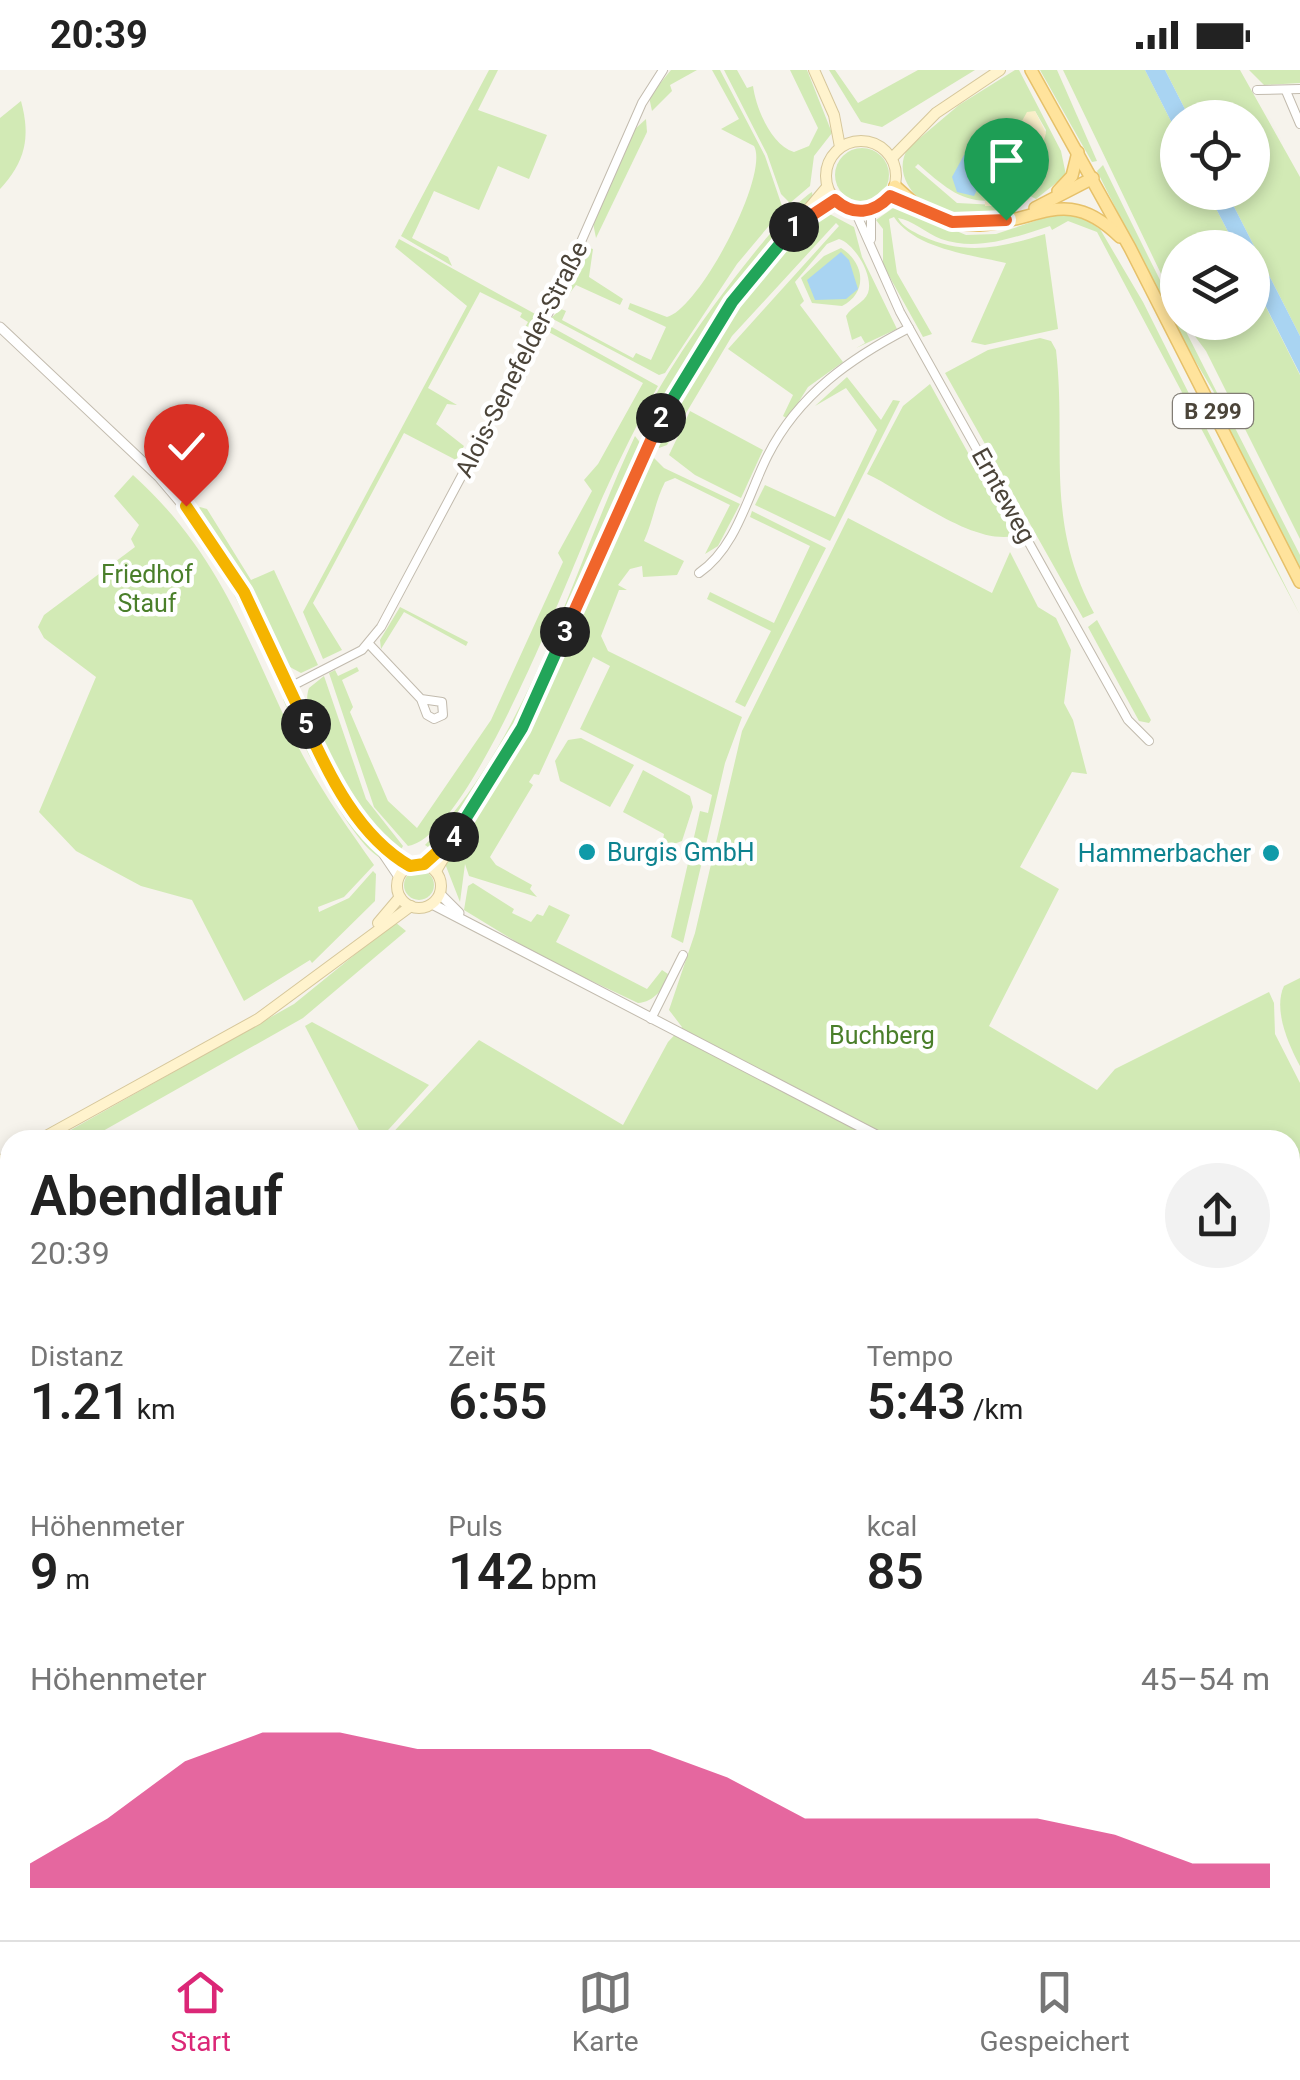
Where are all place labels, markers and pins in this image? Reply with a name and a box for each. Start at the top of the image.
pin [964,118,1049,221]
pin: 1 [769,202,819,252]
pin: 2 [636,393,686,443]
pin [144,404,229,507]
pin: 3 [540,607,590,657]
pin: 5 [281,699,331,749]
pin: 4 [429,812,479,862]
place label: Burgis GmbH [607,838,755,867]
place label: Hammerbacher [1078,839,1252,868]
marker: Burgis GmbH [576,841,598,863]
marker: Hammerbacher [1260,842,1282,864]

